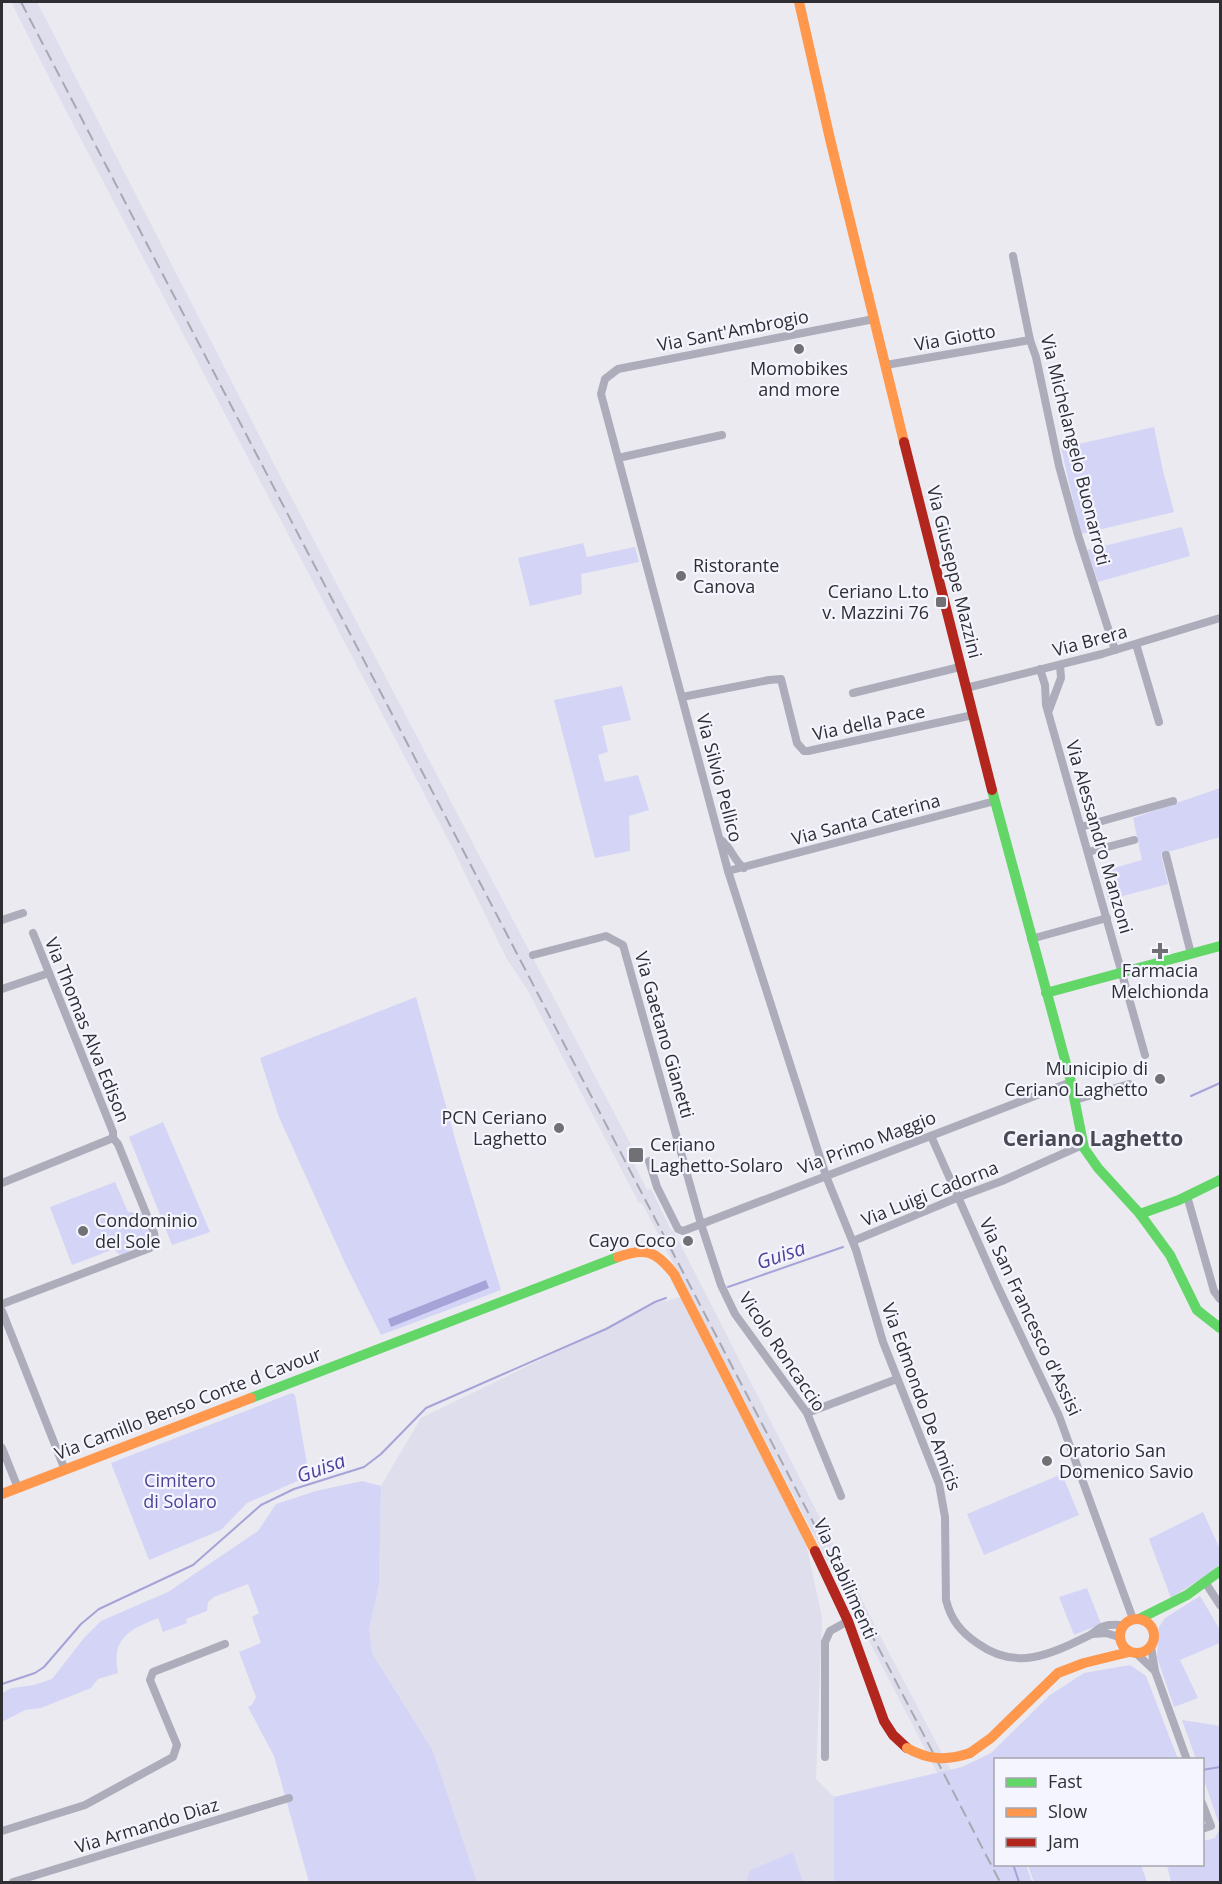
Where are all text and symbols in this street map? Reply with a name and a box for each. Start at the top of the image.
street label: Via Sant'Ambrogio [655,304,811,356]
street label: Via Giotto [912,318,997,356]
street label: Via Michelangelo Buonarroti [1036,332,1116,568]
marker: Momobikes and more [792,342,806,356]
place label: Momobikes and more [750,356,848,401]
street label: Via Giuseppe Mazzini [922,483,988,661]
place label: Ristorante Canova [693,553,779,598]
marker: Ristorante Canova [674,569,688,583]
place label: Ceriano L.to v. Mazzini 76 [822,579,929,624]
marker: Ceriano L.to v. Mazzini 76 [934,595,948,609]
street label: Via Brera [1050,619,1130,662]
street label: Via della Pace [810,698,927,746]
street label: Via Silvio Pellico [691,711,749,845]
street label: Via Alessandro Manzoni [1061,737,1139,936]
street label: Via Santa Caterina [789,788,943,850]
street label: Via Thomas Alva Edison [40,934,136,1126]
marker: Farmacia Melchionda [1153,944,1167,958]
street label: Via Gaetano Gianetti [630,949,700,1121]
place label: Farmacia Melchionda [1111,958,1209,1003]
place label: Municipio di Ceriano Laghetto [1004,1056,1148,1101]
marker: Municipio di Ceriano Laghetto [1153,1072,1167,1086]
place label: PCN Ceriano Laghetto [441,1105,547,1150]
street label: Via Primo Maggio [794,1105,939,1179]
marker: PCN Ceriano Laghetto [552,1121,566,1135]
district label: Ceriano Laghetto [1003,1124,1183,1152]
place label: Ceriano Laghetto-Solaro [650,1132,783,1177]
marker: Ceriano Laghetto-Solaro [627,1146,645,1164]
street label: Via Luigi Cadorna [858,1155,1002,1231]
place label: Condominio del Sole [95,1208,198,1253]
street label: Via San Francesco d'Assisi [974,1214,1087,1419]
marker: Condominio del Sole [76,1224,90,1238]
place label: Cayo Coco [589,1228,676,1252]
marker: Cayo Coco [681,1234,695,1248]
water label: Guisa [753,1234,809,1275]
street label: Vicolo Roncaccio [734,1287,832,1416]
street label: Via Edmondo De Amicis [877,1299,967,1494]
street label: Via Camillo Benso Conte d Cavour [51,1341,325,1465]
place label: Oratorio San Domenico Savio [1059,1438,1194,1483]
water label: Guisa [293,1446,349,1489]
marker: Oratorio San Domenico Savio [1040,1454,1054,1468]
park label: Cimitero di Solaro [143,1468,217,1513]
street label: Via Stabilimenti [809,1514,883,1643]
legend [994,1758,1204,1866]
text: Fast [1048,1769,1082,1793]
street label: Via Armando Diaz [72,1792,221,1858]
text: Slow [1048,1799,1087,1823]
text: Jam [1046,1829,1080,1853]

